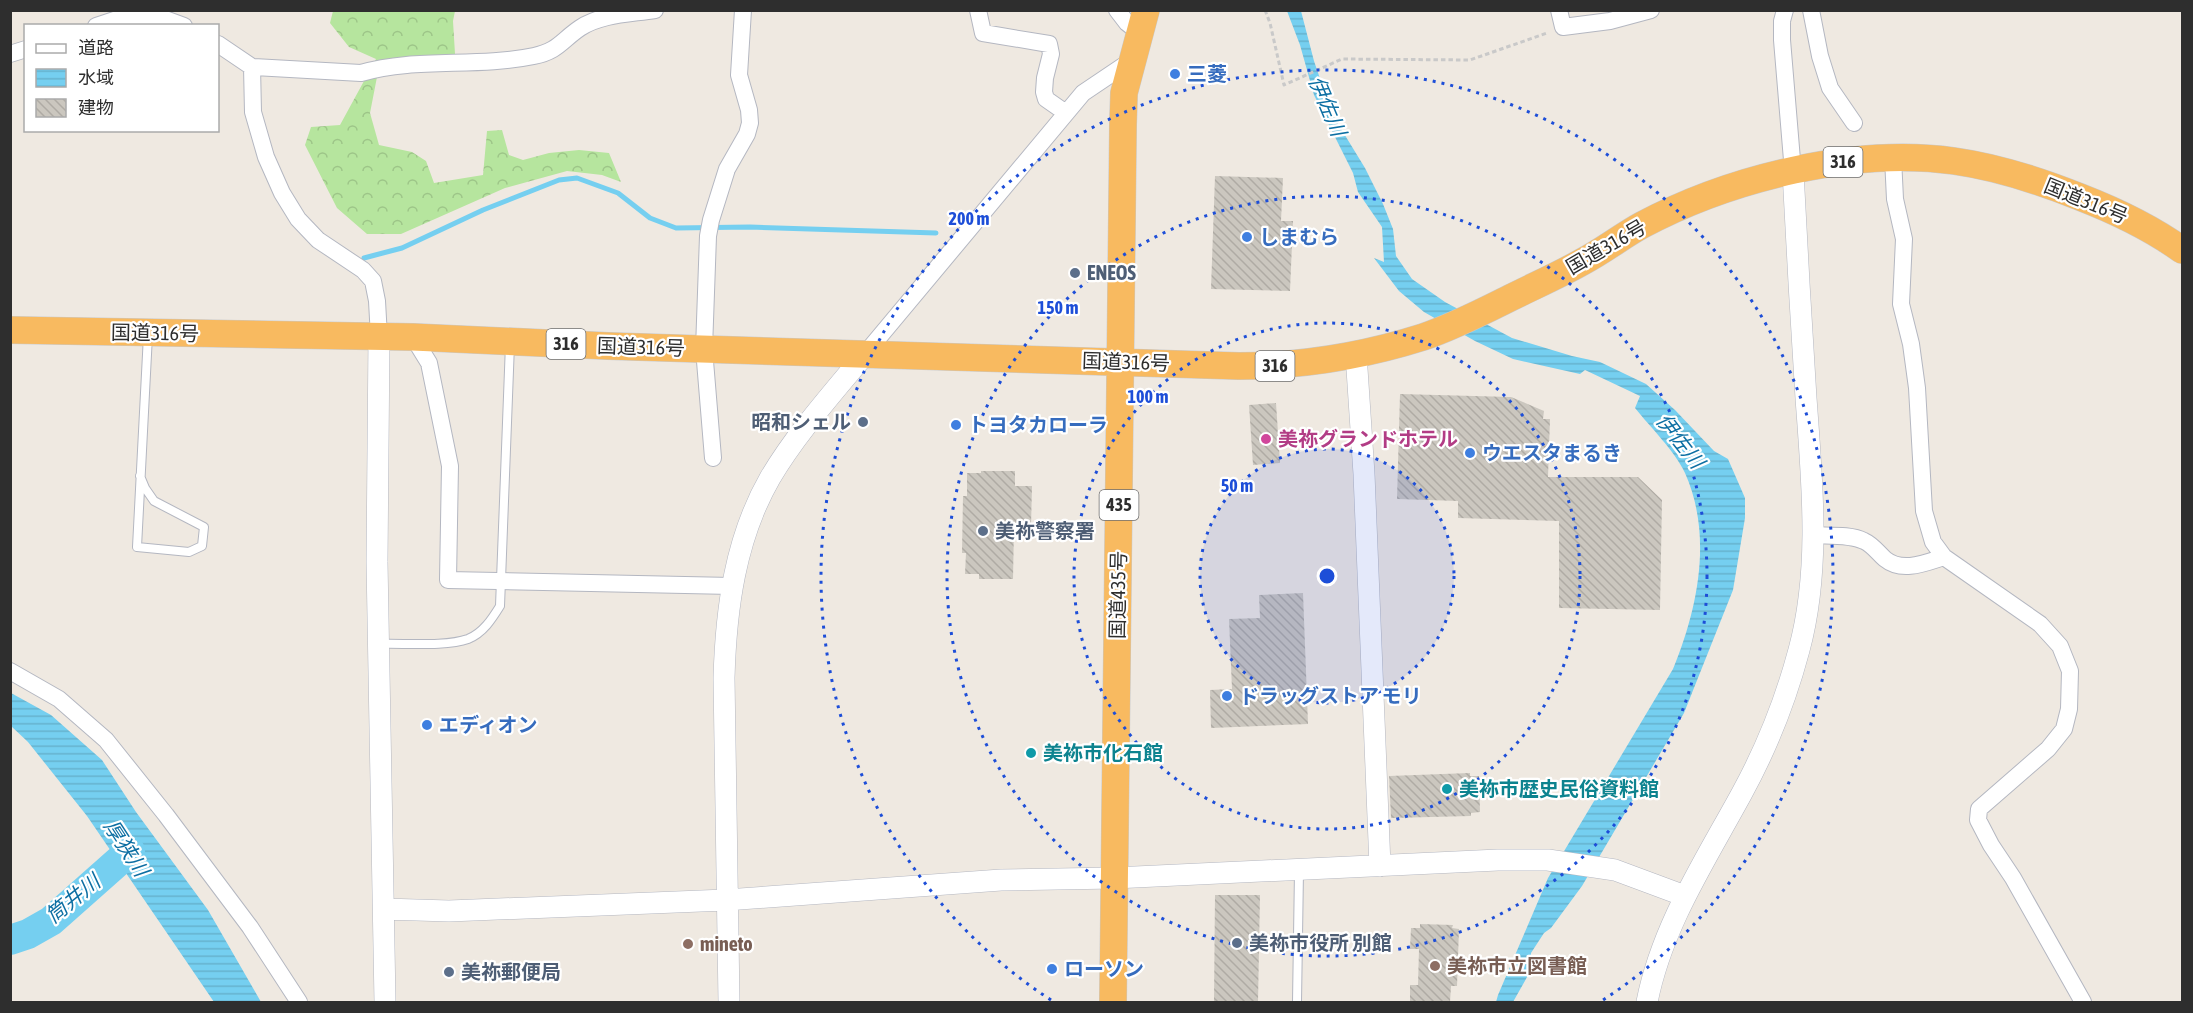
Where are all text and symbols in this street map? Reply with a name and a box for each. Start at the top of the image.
legend [24,24,219,132]
text: 道路 [78,37,114,58]
place label: 三菱 [1187,62,1227,85]
text: 水域 [78,67,114,88]
marker: 三菱 [1168,67,1182,81]
water label: 伊佐川 [1305,72,1352,141]
text: 建物 [78,97,114,118]
road number: 316 [1824,147,1862,177]
street label: 国道316号 [2041,173,2131,228]
text: 200 m [949,208,989,229]
street label: 国道316号 [1562,215,1650,279]
place label: しまむら [1259,225,1339,248]
marker: しまむら [1240,230,1254,244]
place label: ENEOS [1087,261,1137,284]
marker: ENEOS [1068,266,1082,280]
text: 150 m [1038,297,1078,318]
street label: 国道316号 [111,320,199,345]
road number: 316 [546,329,586,359]
street label: 国道316号 [597,333,685,360]
street label: 国道316号 [1082,348,1170,375]
road number: 316 [1256,351,1294,381]
text: 100 m [1128,386,1168,407]
water label: 伊佐川 [1652,408,1711,474]
place label: 昭和シェル [751,410,851,433]
place label: トヨタカローラ [968,413,1108,436]
marker: 昭和シェル [856,415,870,429]
marker: トヨタカローラ [949,418,963,432]
place label: 美祢グランドホテル [1278,427,1458,450]
marker: 美祢グランドホテル [1259,432,1273,446]
place label: ウエスタまるき [1482,441,1622,464]
marker: ウエスタまるき [1463,446,1477,460]
text: 50 m [1221,475,1253,496]
road number: 435 [1100,490,1138,520]
place label: 美祢警察署 [995,519,1095,542]
marker: 美祢警察署 [976,524,990,538]
street label: 国道435号 [1105,551,1130,639]
centre of rings [1317,566,1337,586]
place label: ドラッグストア モリ [1239,684,1422,707]
marker: ドラッグストア モリ [1220,689,1234,703]
place label: エディオン [439,713,538,736]
marker: エディオン [420,718,434,732]
place label: 美袮市化石館 [1043,741,1163,764]
marker: 美袮市化石館 [1024,746,1038,760]
place label: 美袮市歴史民俗資料館 [1459,777,1659,800]
marker: 美袮市歴史民俗資料館 [1440,782,1454,796]
water label: 厚狭川 [100,815,155,882]
water label: 筒井川 [40,868,106,927]
place label: 美祢市役所 別館 [1249,931,1392,954]
place label: mineto [700,932,753,955]
marker: 美祢市役所 別館 [1230,936,1244,950]
marker: mineto [681,937,695,951]
place label: 美祢市立図書館 [1447,954,1587,977]
place label: ローソン [1064,957,1144,980]
marker: 美祢市立図書館 [1428,959,1442,973]
place label: 美祢郵便局 [461,960,561,983]
marker: ローソン [1045,962,1059,976]
marker: 美祢郵便局 [442,965,456,979]

